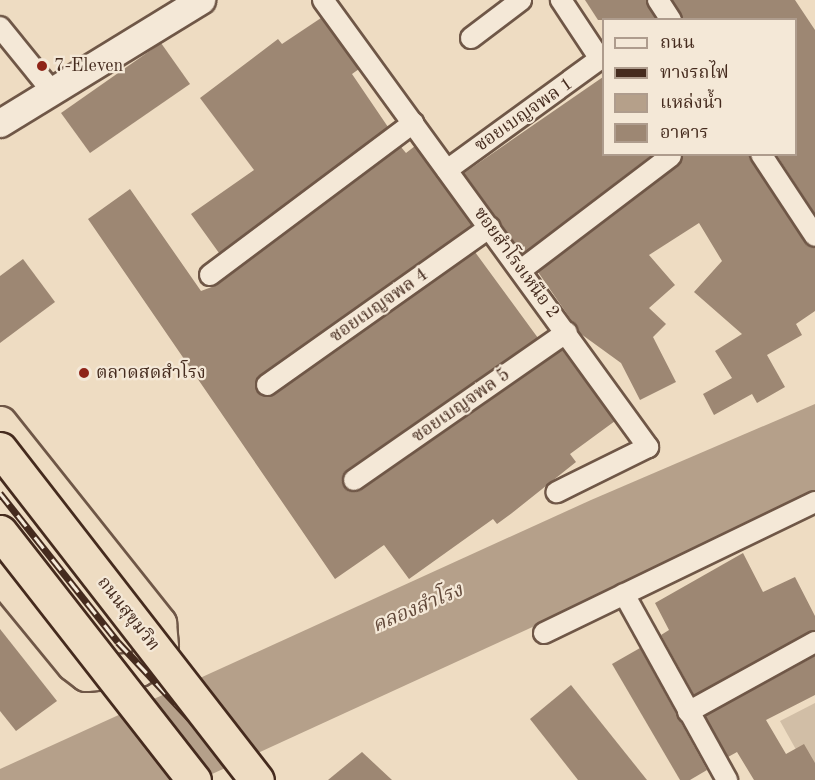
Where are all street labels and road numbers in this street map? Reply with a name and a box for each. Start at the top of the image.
street label: ซอยเบญจพล 1 [471,73,577,157]
street label: ซอยสำโรงเหนือ 2 [468,203,564,323]
street label: ซอยเบญจพล 4 [326,264,432,348]
street label: ซอยเบญจพล 5 [408,364,514,448]
street label: ถนนสุขุมวิท [92,572,164,656]

